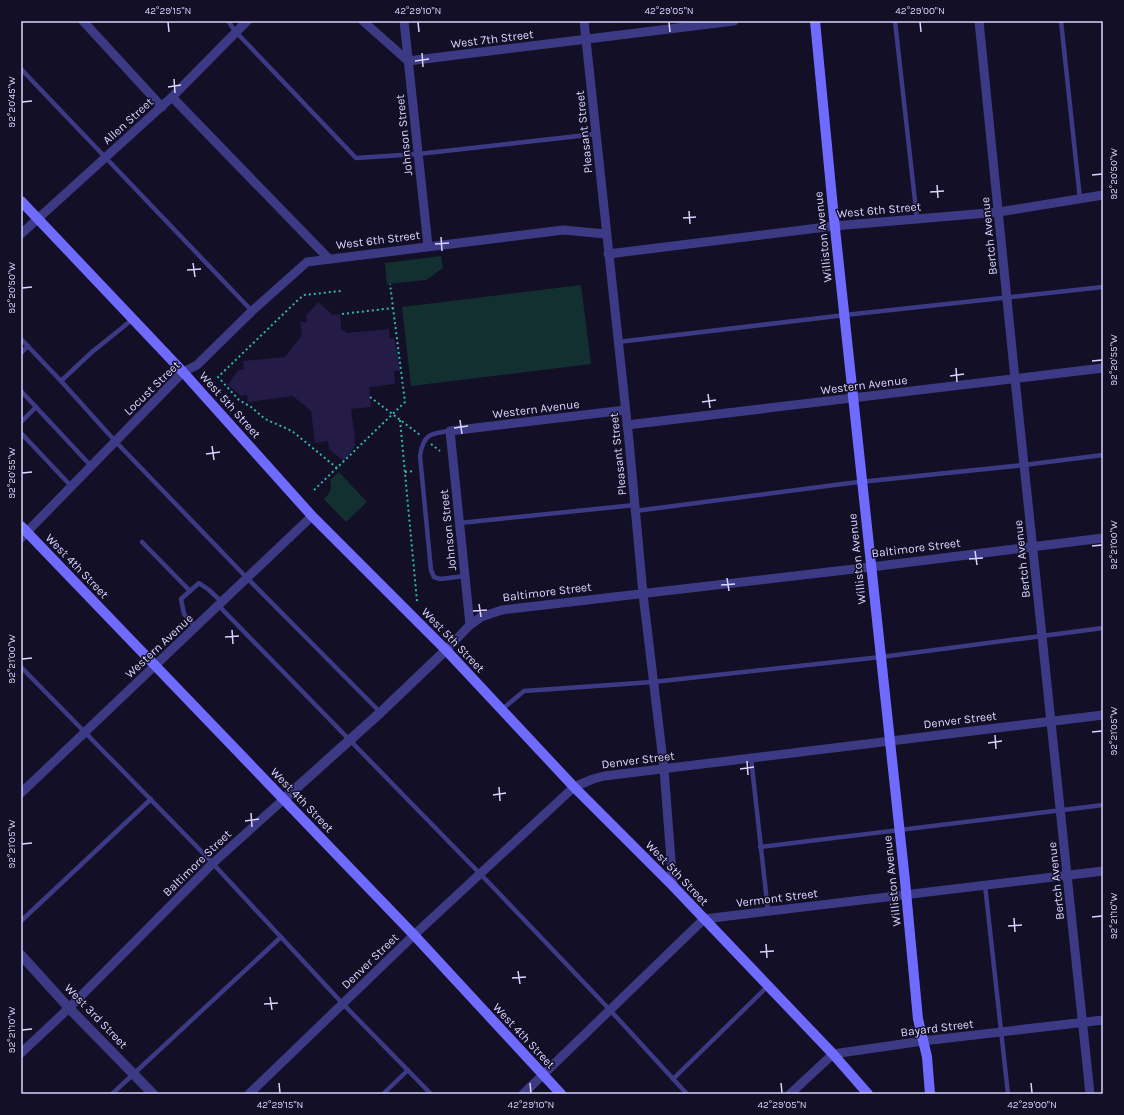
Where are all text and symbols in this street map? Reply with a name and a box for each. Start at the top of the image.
text: 42°29'15"N [145,5,191,17]
text: 42°29'10"N [395,5,441,17]
text: 42°29'05"N [644,5,694,17]
text: 42°29'00"N [895,5,945,17]
street label: West 7th Street [450,27,535,51]
text: 92°20'45"W [6,76,18,128]
street label: Pleasant Street [573,89,595,174]
street label: Johnson Street [393,93,415,176]
street label: Allen Street [100,94,156,147]
text: 92°20'50"W [1108,148,1120,200]
street label: Williston Avenue [811,191,835,283]
street label: Bertch Avenue [978,196,1000,276]
street label: West 6th Street [836,199,922,221]
street label: West 6th Street [335,228,421,252]
text: 92°20'50"W [6,262,18,314]
text: 92°20'55"W [1108,334,1120,386]
street label: Locust Street [121,358,183,418]
street label: West 5th Street [197,369,264,441]
street label: Western Avenue [820,373,908,397]
street label: Western Avenue [492,397,580,421]
street label: Pleasant Street [607,411,629,496]
text: 92°20'55"W [6,447,18,499]
street label: Johnson Street [437,488,459,571]
street label: Williston Avenue [845,513,869,605]
street label: Bertch Avenue [1011,519,1033,599]
text: 92°21'00"W [1108,520,1120,570]
street label: West 4th Street [43,531,112,602]
street label: Baltimore Street [871,536,962,560]
street label: Baltimore Street [502,580,593,604]
street label: West 5th Street [419,605,488,676]
street label: Western Avenue [122,611,196,681]
text: 92°21'00"W [6,634,18,684]
text: 92°21'05"W [1108,706,1120,756]
street label: Denver Street [923,709,998,731]
street label: Denver Street [601,749,676,771]
street label: West 4th Street [268,765,337,836]
text: 92°21'05"W [6,819,18,869]
street label: Baltimore Street [160,827,234,899]
street label: Williston Avenue [880,835,904,927]
street label: West 5th Street [643,838,712,909]
street label: Bertch Avenue [1045,841,1067,921]
street label: Vermont Street [735,886,819,910]
text: 92°21'10"W [1108,893,1120,939]
street label: Denver Street [339,930,402,992]
street label: West 3rd Street [62,981,131,1052]
street label: West 4th Street [490,1000,558,1072]
text: 92°21'10"W [6,1007,18,1053]
street label: Bayard Street [900,1017,975,1039]
text: 42°29'15"N [257,1099,303,1111]
text: 42°29'10"N [508,1099,554,1111]
text: 42°29'05"N [757,1099,807,1111]
text: 42°29'00"N [1007,1099,1057,1111]

